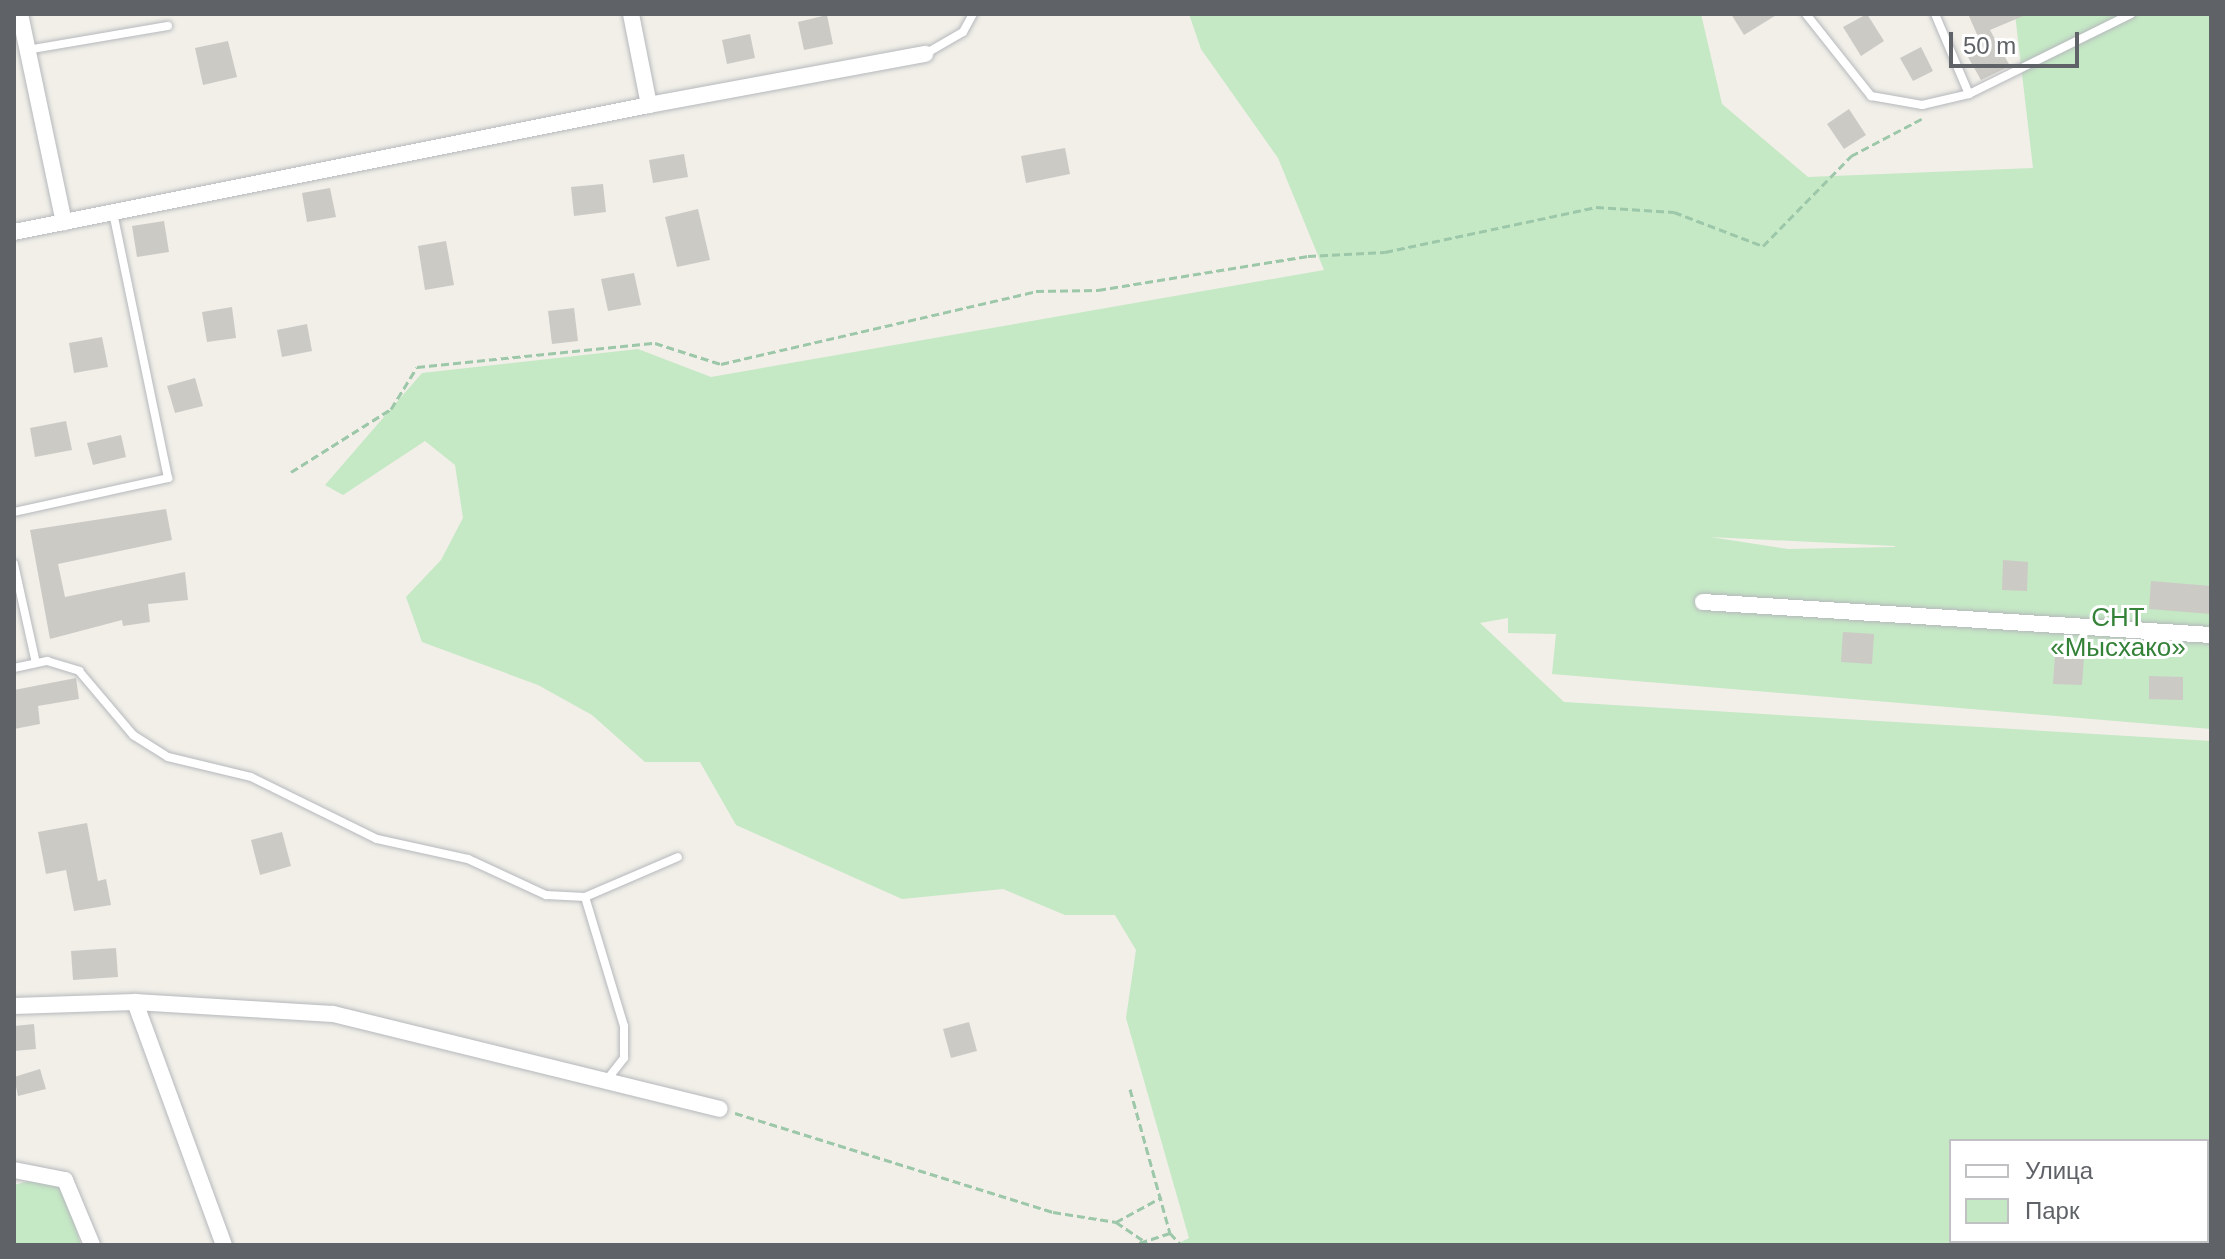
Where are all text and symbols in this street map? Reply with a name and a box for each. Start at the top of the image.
scale bar [1953,16,2083,66]
text: 50 m [1963,32,2016,59]
park label: СНТ «Мысхако» [2050,602,2186,664]
legend [1949,1139,2209,1243]
text: Улица [2025,1157,2093,1184]
text: Парк [2025,1197,2079,1224]

